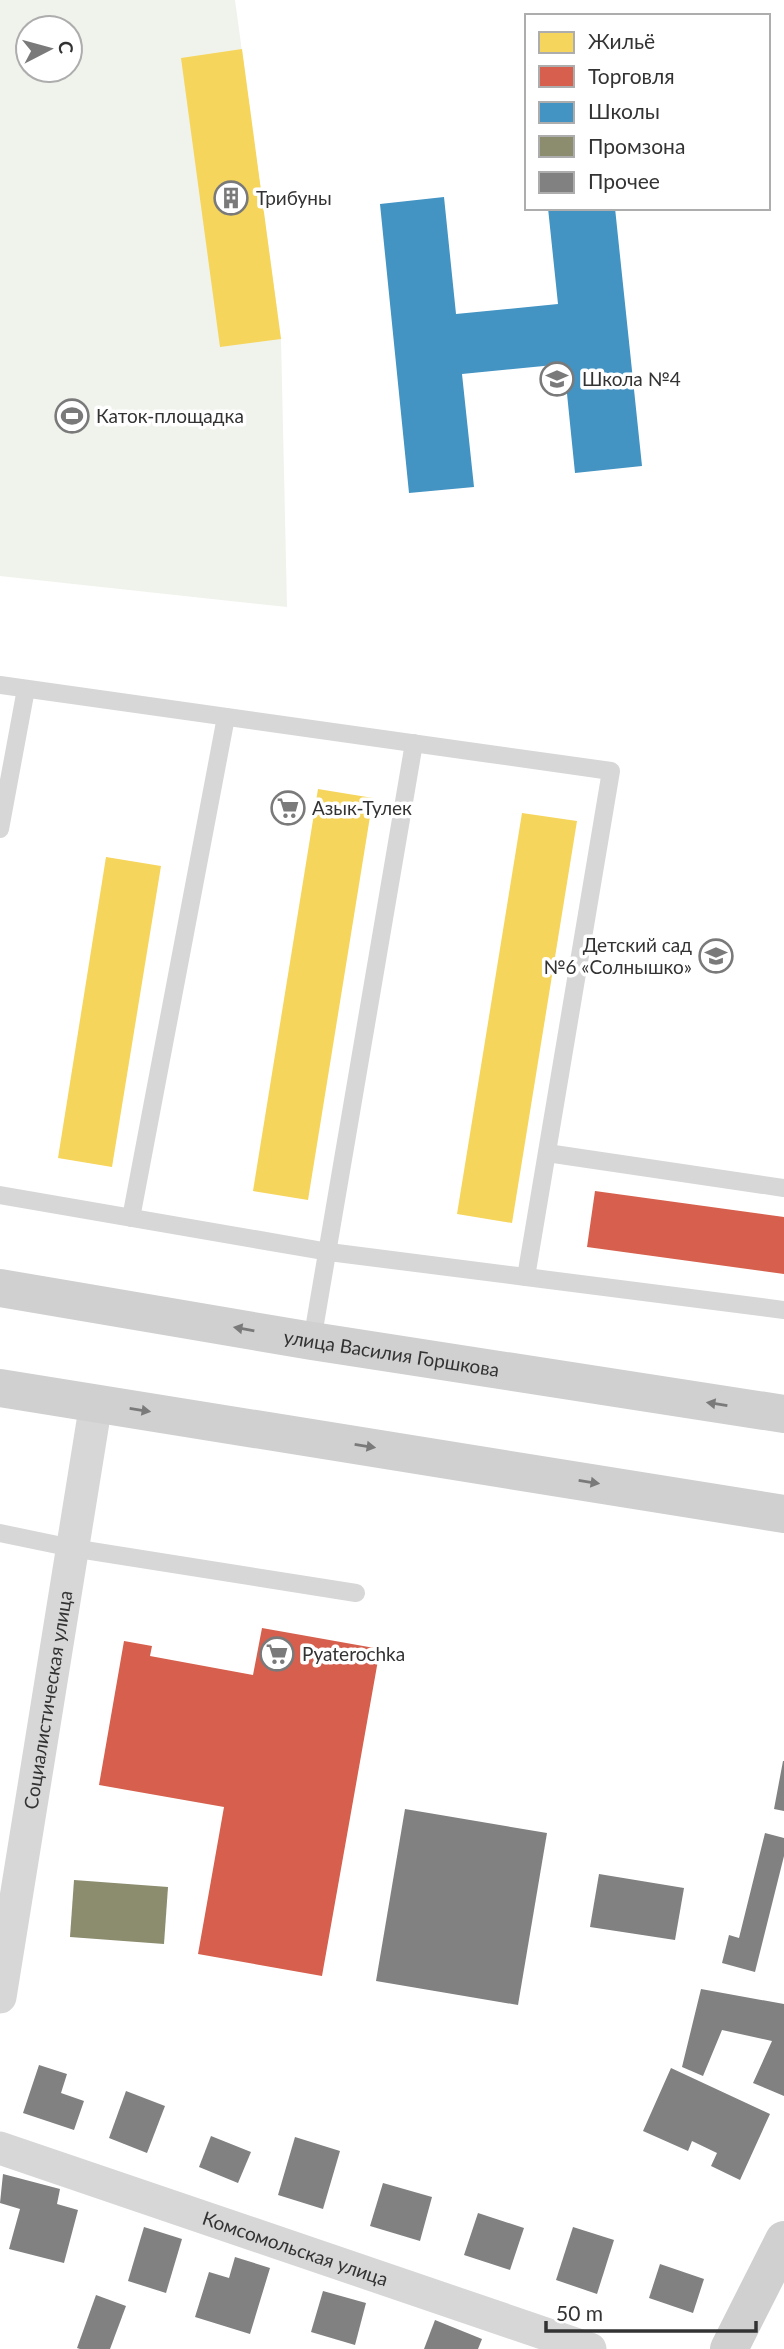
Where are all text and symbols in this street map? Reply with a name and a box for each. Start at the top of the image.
north arrow [14,14,84,84]
legend [525,14,770,210]
text: Жильё [588,28,655,53]
text: С [54,40,79,55]
text: Торговля [588,63,675,88]
text: Школы [588,98,660,123]
text: Промзона [588,133,685,158]
text: Прочее [588,168,660,193]
building icon: Трибуны [212,179,250,217]
place label: Трибуны [256,186,332,209]
school or university icon: Школа №4 [538,360,576,398]
place label: Школа №4 [582,367,681,390]
sports icon: Каток-площадка [53,397,91,435]
place label: Каток-площадка [96,404,244,427]
supermarket icon: Азык-Тулек [269,789,307,827]
place label: Азык-Тулек [312,796,412,819]
place label: Детский сад №6 «Солнышко» [543,933,692,978]
school or university icon: Детский сад №6 «Солнышко» [697,937,735,975]
one-way arrow [233,1323,255,1334]
street label: улица Василия Горшкова [282,1324,501,1381]
one-way arrow [705,1398,727,1409]
one-way arrow [129,1405,151,1416]
one-way arrow [354,1441,376,1452]
one-way arrow [578,1477,600,1488]
street label: Социалистическая улица [19,1589,77,1811]
supermarket icon: Pyaterochka [258,1635,296,1673]
place label: Pyaterochka [302,1642,405,1665]
street label: Комсомольская улица [200,2206,391,2290]
scale bar [546,2290,756,2334]
text: 50 m [556,2300,603,2325]

